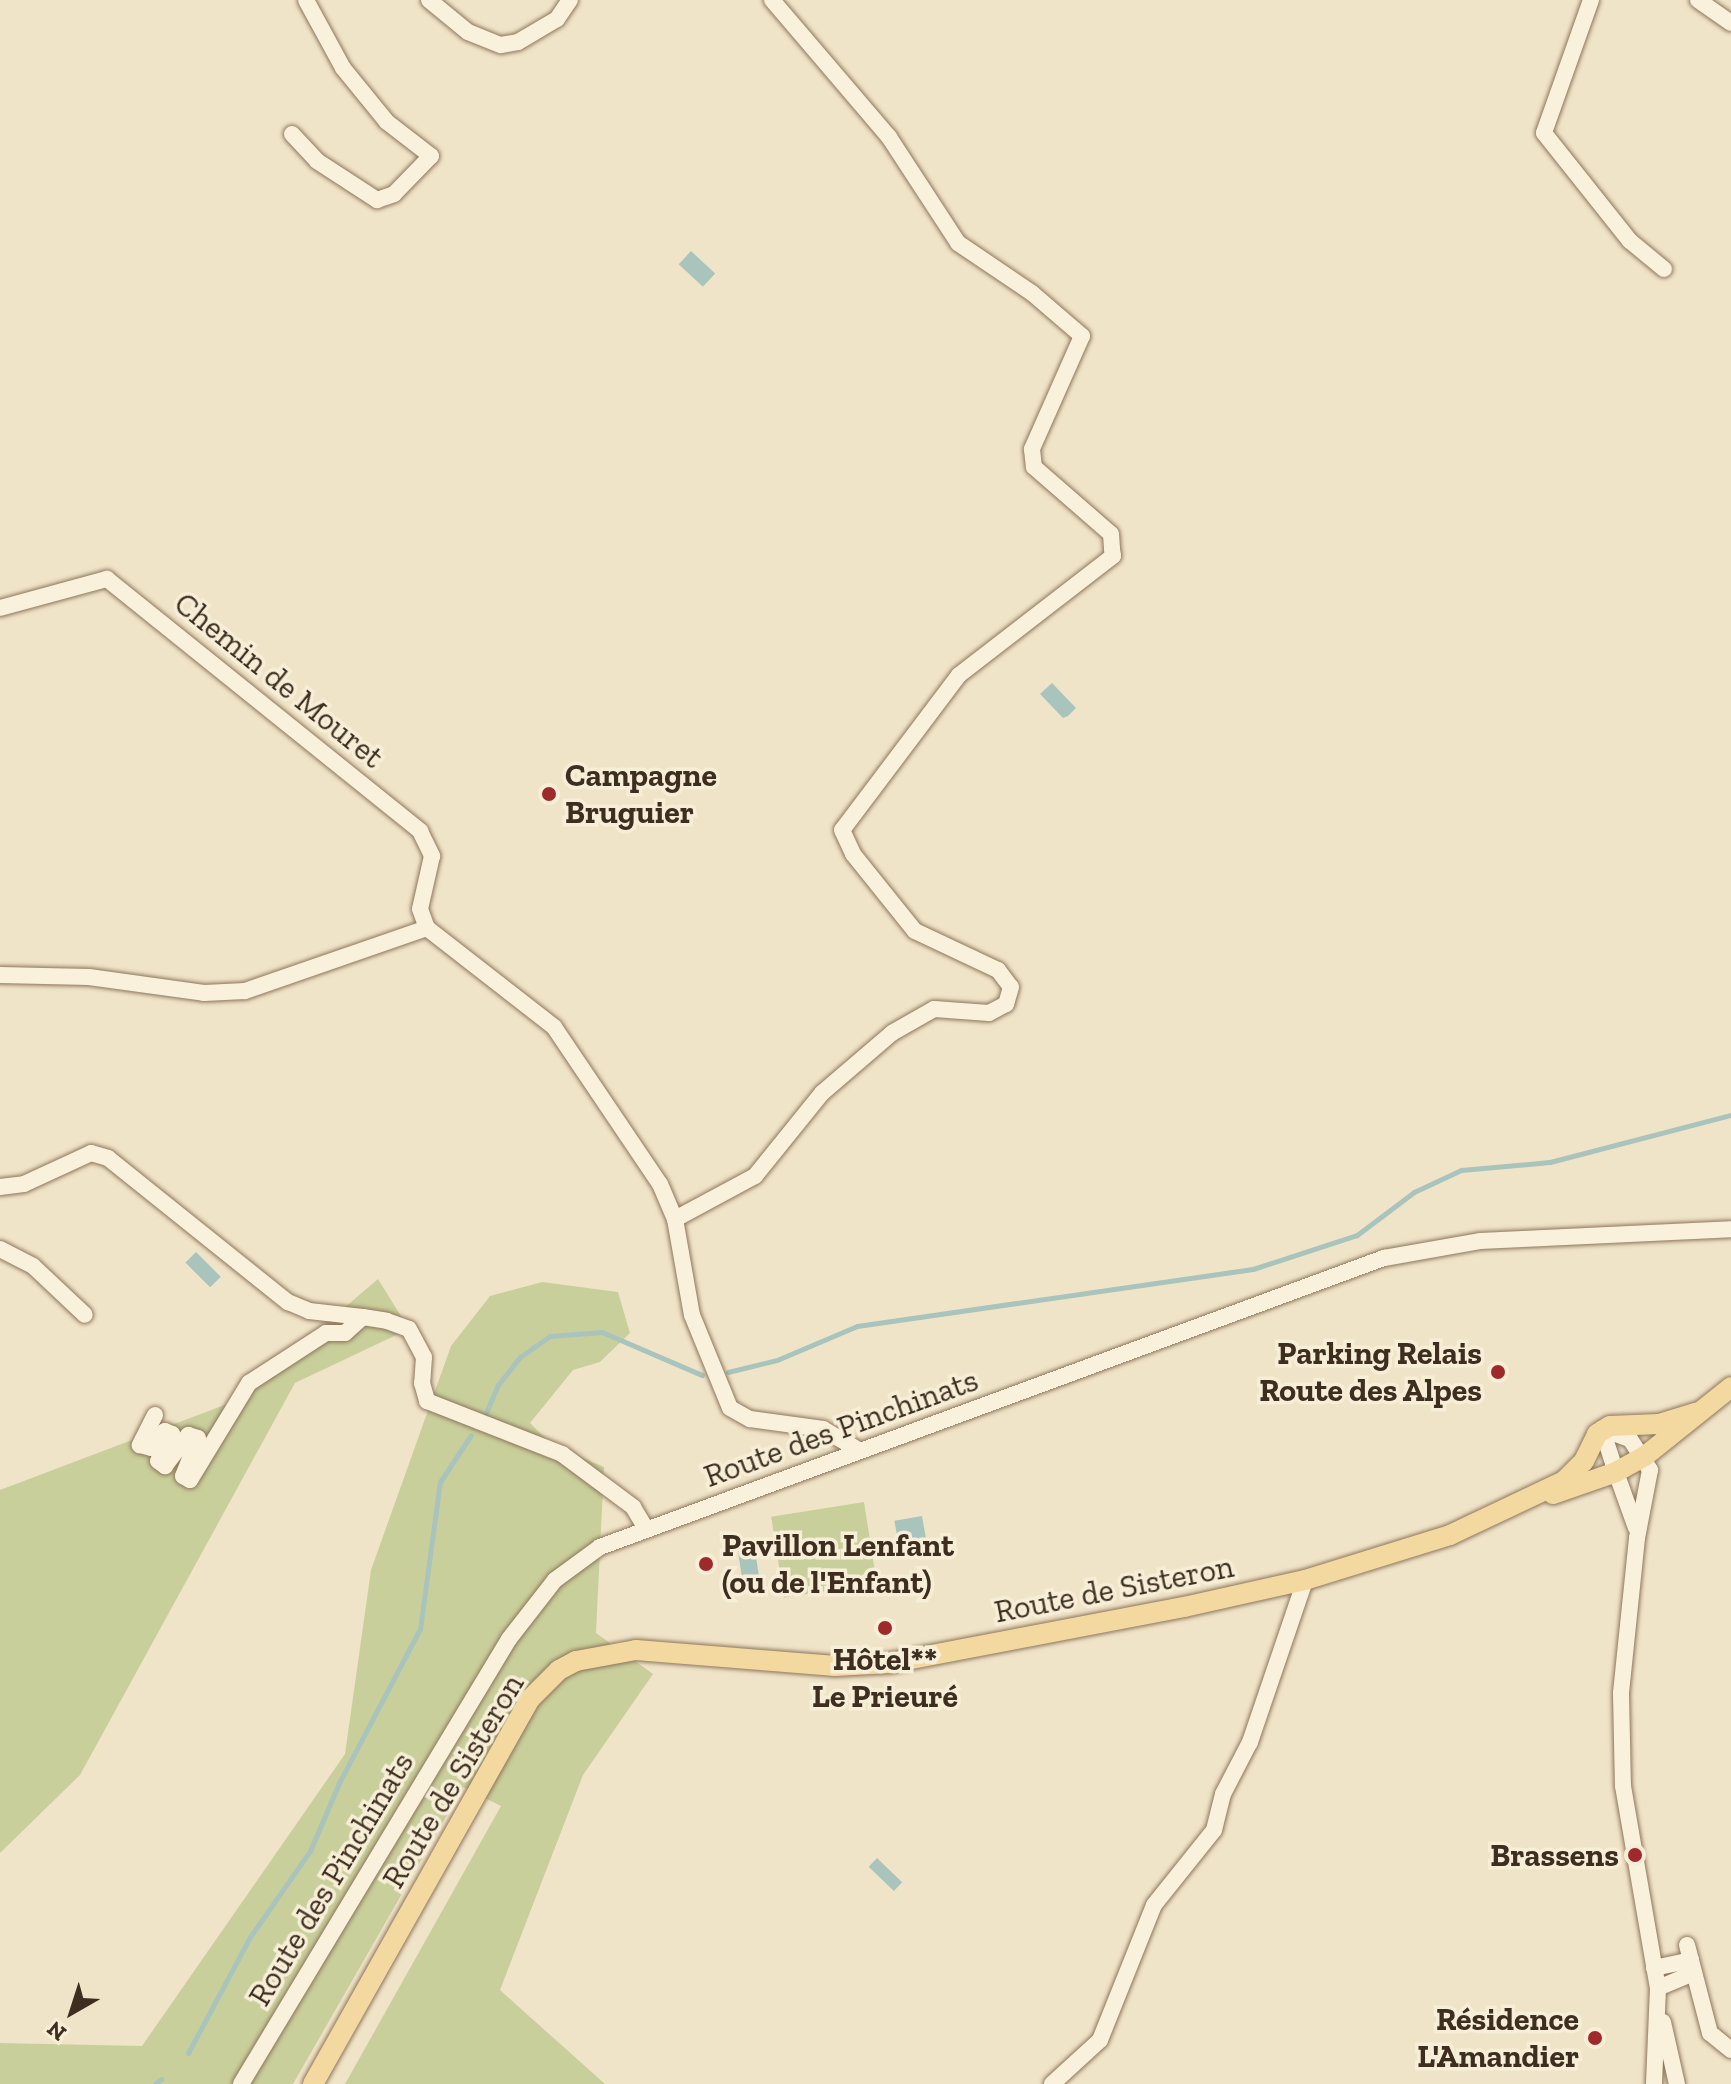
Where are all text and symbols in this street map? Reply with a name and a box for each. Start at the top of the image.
street label: Chemin de Mouret [167,584,391,776]
place label: Campagne Bruguier [565,757,717,832]
marker: Campagne Bruguier [540,785,558,803]
place label: Parking Relais Route des Alpes [1258,1335,1482,1410]
street label: Route des Pinchinats [699,1361,983,1495]
marker: Parking Relais Route des Alpes [1489,1363,1507,1381]
place label: Pavillon Lenfant (ou de l'Enfant) [722,1527,954,1602]
street label: Route de Sisteron [991,1547,1237,1631]
marker: Pavillon Lenfant (ou de l'Enfant) [697,1555,715,1573]
marker: Hôtel** Le Prieuré [876,1619,894,1637]
place label: Hôtel** Le Prieuré [812,1641,958,1716]
street label: Route de Sisteron [374,1667,532,1895]
street label: Route des Pinchinats [240,1745,422,2013]
place label: Brassens [1490,1836,1619,1874]
marker: Brassens [1626,1846,1644,1864]
north arrow [32,1972,112,2052]
place label: Résidence L'Amandier [1417,2001,1579,2076]
text: N [42,2015,72,2047]
marker: Résidence L'Amandier [1586,2029,1604,2047]

